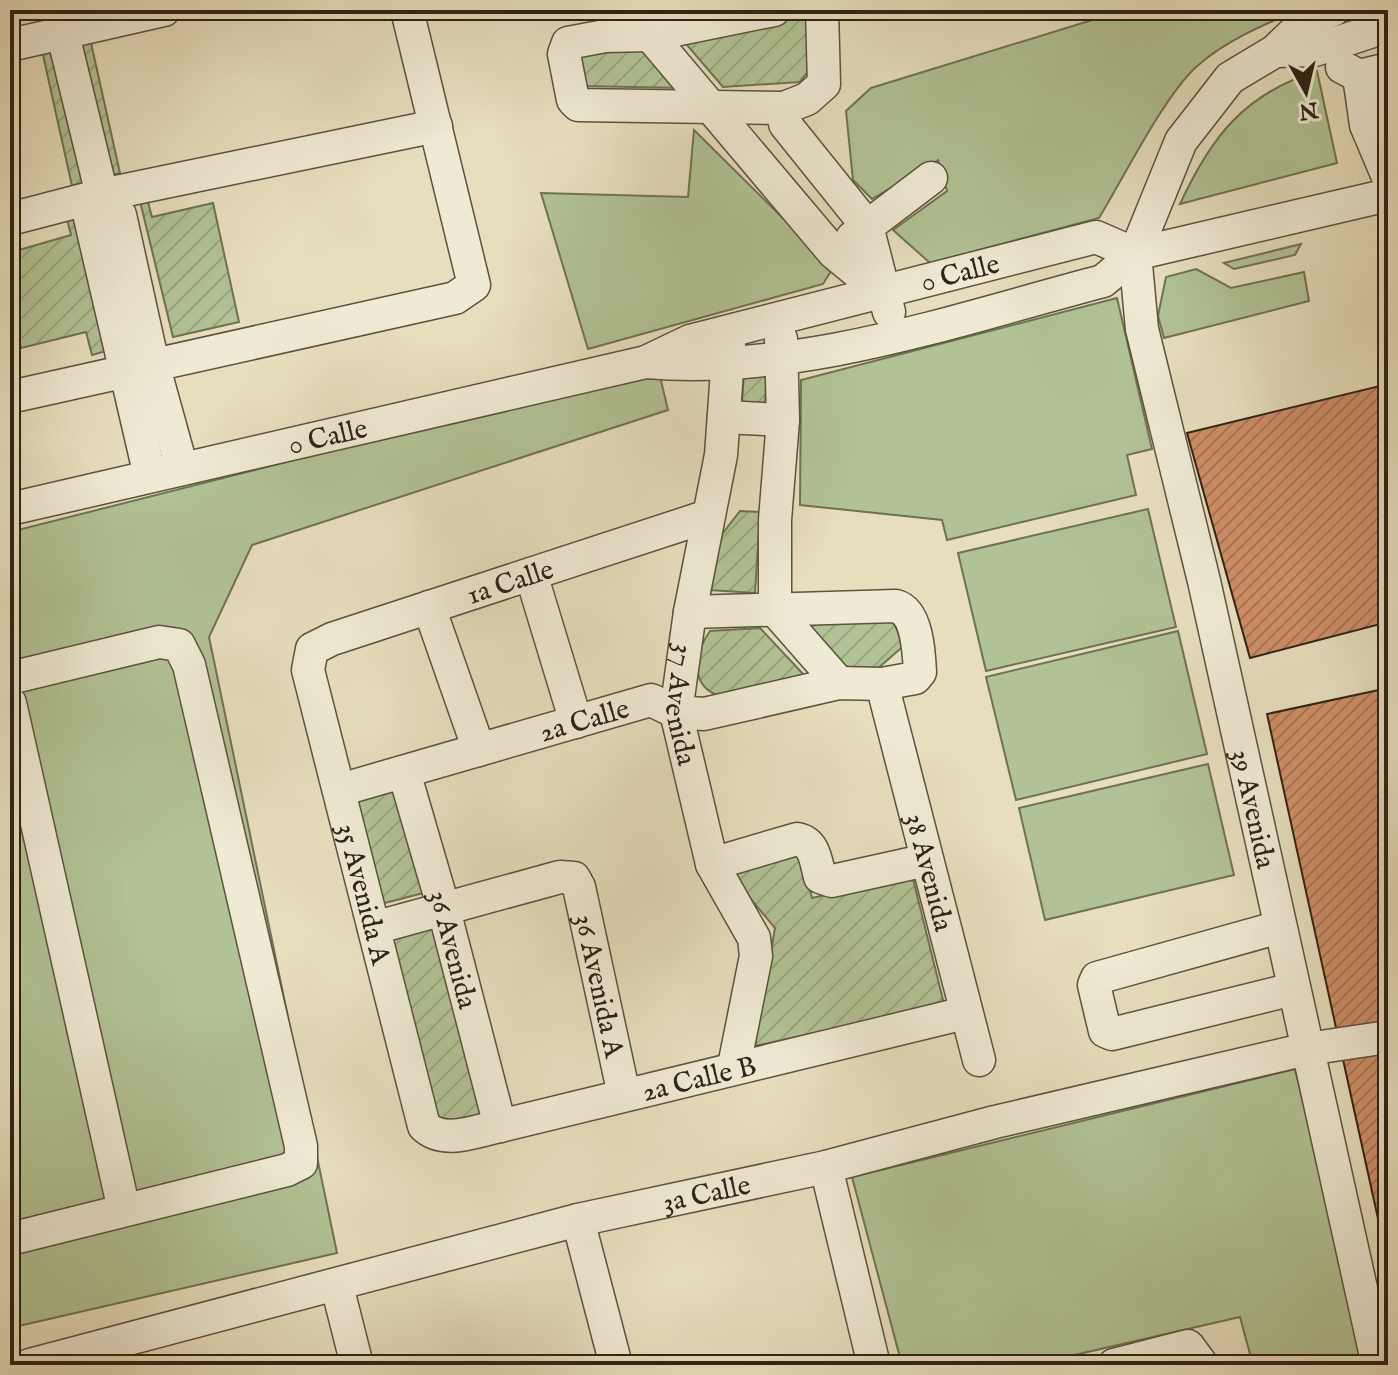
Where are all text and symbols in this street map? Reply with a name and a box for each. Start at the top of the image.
north arrow [1266,52,1346,132]
text: N [1297,94,1321,125]
street label: 0 Calle [917,247,1004,301]
street label: 0 Calle [285,412,371,464]
street label: 1a Calle [463,553,559,614]
street label: 37 Avenida [656,641,703,770]
street label: 2a Calle [536,692,634,751]
street label: 39 Avenida [1222,746,1283,873]
street label: 38 Avenida [896,810,960,936]
street label: 35 Avenida A [328,820,397,970]
street label: 36 Avenida [419,886,484,1014]
street label: 36 Avenida A [565,911,631,1062]
street label: 2a Calle B [639,1049,760,1111]
street label: 3a Calle [660,1169,754,1221]

